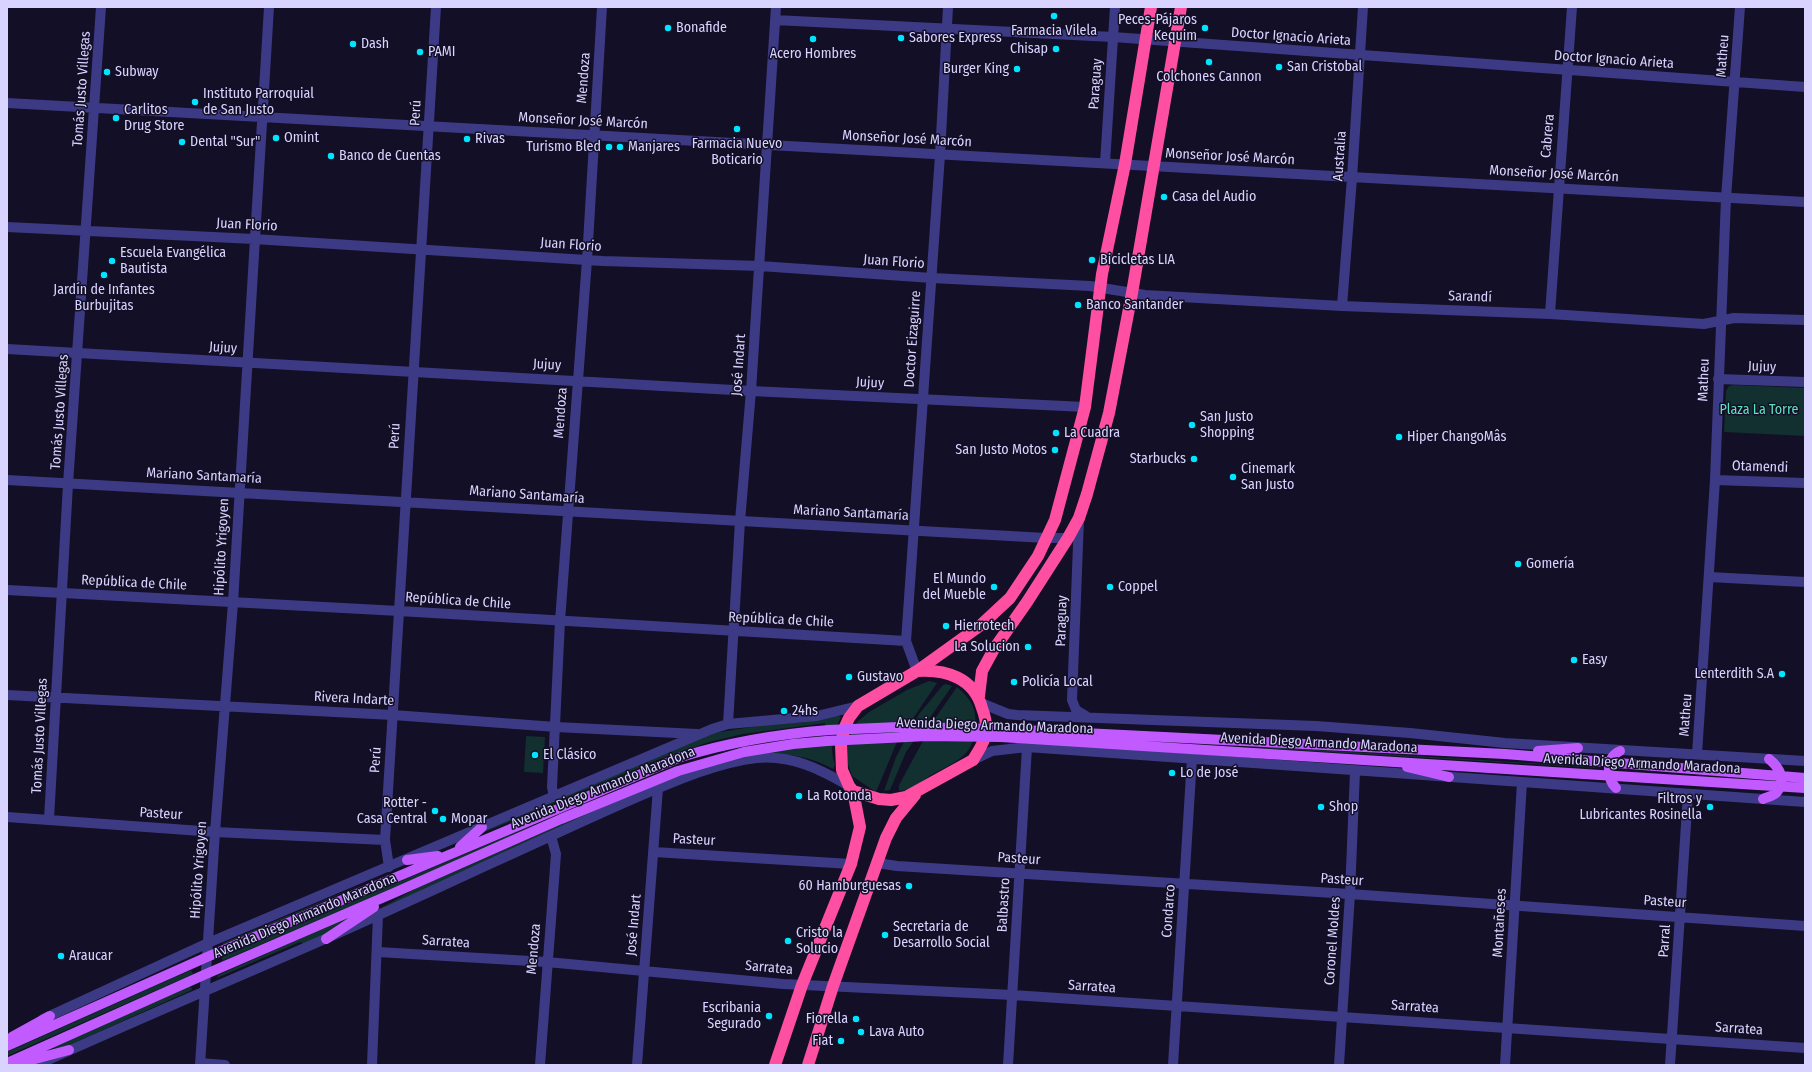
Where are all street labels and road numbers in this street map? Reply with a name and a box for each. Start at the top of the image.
street label: Doctor Ignacio Arieta [1231,24,1351,50]
street label: Tomás Justo Villegas [70,31,94,147]
street label: Matheu [1713,34,1733,78]
street label: Doctor Ignacio Arieta [1554,47,1674,73]
street label: Mendoza [574,52,594,104]
street label: Paraguay [1086,58,1106,110]
street label: Perú [407,100,425,126]
street label: Monseñor José Marcón [518,109,648,133]
street label: Cabrera [1538,113,1558,159]
street label: Monseñor José Marcón [842,127,972,151]
street label: Australia [1330,130,1350,182]
street label: Monseñor José Marcón [1165,145,1295,169]
street label: Monseñor José Marcón [1489,162,1619,186]
street label: Juan Florio [216,215,278,235]
street label: Juan Florio [540,234,602,256]
street label: Juan Florio [863,251,925,273]
street label: Sarandí [1448,288,1492,306]
street label: Doctor Eizaguirre [901,290,925,388]
street label: José Indart [728,333,750,397]
street label: Jujuy [208,339,238,357]
street label: Tomás Justo Villegas [48,354,72,470]
street label: Jujuy [532,356,562,374]
street label: Matheu [1695,358,1713,402]
street label: Jujuy [1748,358,1776,376]
street label: Jujuy [855,374,885,392]
street label: Mendoza [551,387,571,439]
street label: Perú [386,423,404,449]
street label: Otamendi [1732,458,1788,476]
street label: Mariano Santamaría [146,465,262,487]
street label: Mariano Santamaría [469,483,585,507]
street label: Hipólito Yrigoyen [211,498,233,596]
street label: Mariano Santamaría [793,502,909,524]
street label: República de Chile [81,572,187,594]
street label: República de Chile [405,589,511,613]
street label: Paraguay [1053,595,1071,647]
street label: República de Chile [728,609,834,631]
street label: Tomás Justo Villegas [29,678,51,794]
street label: Rivera Indarte [313,689,395,709]
street label: Matheu [1676,693,1696,737]
street label: Avenida Diego Armando Maradona [896,714,1094,738]
street label: Avenida Diego Armando Maradona [1220,729,1418,757]
street label: Avenida Diego Armando Maradona [508,743,698,833]
street label: Perú [367,746,385,774]
street label: Avenida Diego Armando Maradona [1543,750,1741,778]
street label: Pasteur [139,804,183,824]
street label: Hipólito Yrigoyen [187,821,211,919]
street label: Pasteur [672,830,716,850]
street label: Pasteur [997,849,1041,869]
street label: Avenida Diego Armando Maradona [211,870,399,962]
street label: Pasteur [1320,870,1364,890]
street label: Balbastro [994,877,1014,933]
street label: Condarco [1159,884,1179,938]
street label: Montañeses [1490,888,1510,958]
street label: Pasteur [1643,892,1687,912]
street label: José Indart [623,893,645,957]
street label: Coronel Moldes [1322,896,1344,986]
street label: Mendoza [523,923,545,975]
street label: Parral [1655,924,1675,958]
street label: Sarratea [421,932,471,952]
street label: Sarratea [744,958,794,978]
street label: Sarratea [1067,977,1117,997]
street label: Sarratea [1390,997,1440,1017]
street label: Sarratea [1714,1019,1764,1039]

